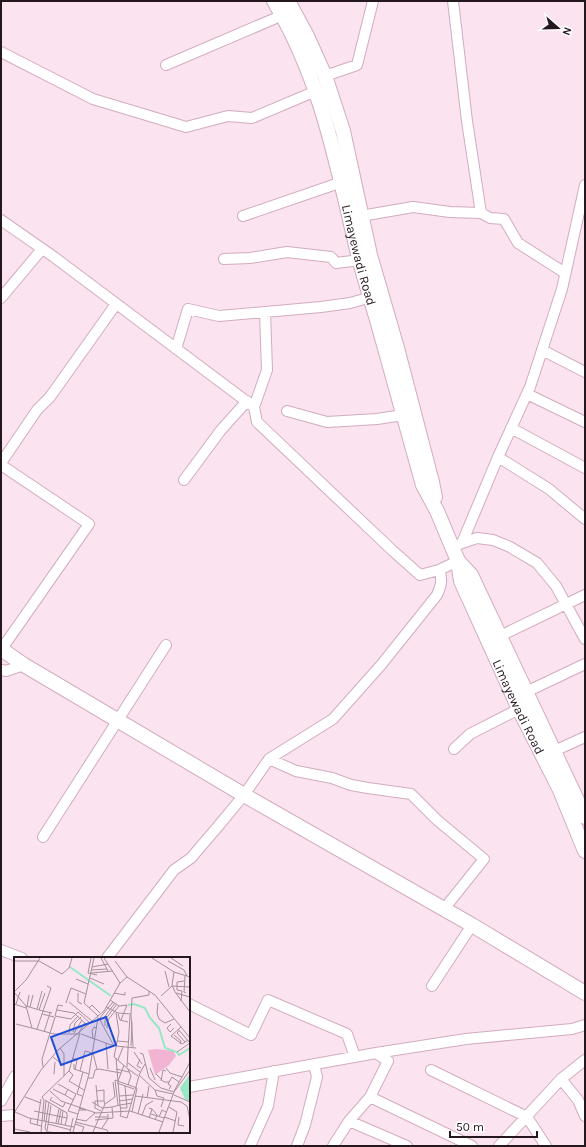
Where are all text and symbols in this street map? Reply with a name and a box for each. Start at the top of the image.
north arrow [538,8,578,48]
text: N [559,25,574,37]
street label: Limayewadi Road [339,203,380,307]
street label: Limayewadi Road [490,657,548,756]
inset map [14,957,190,1133]
scale bar [450,1113,537,1139]
text: 50 m [456,1120,484,1134]

